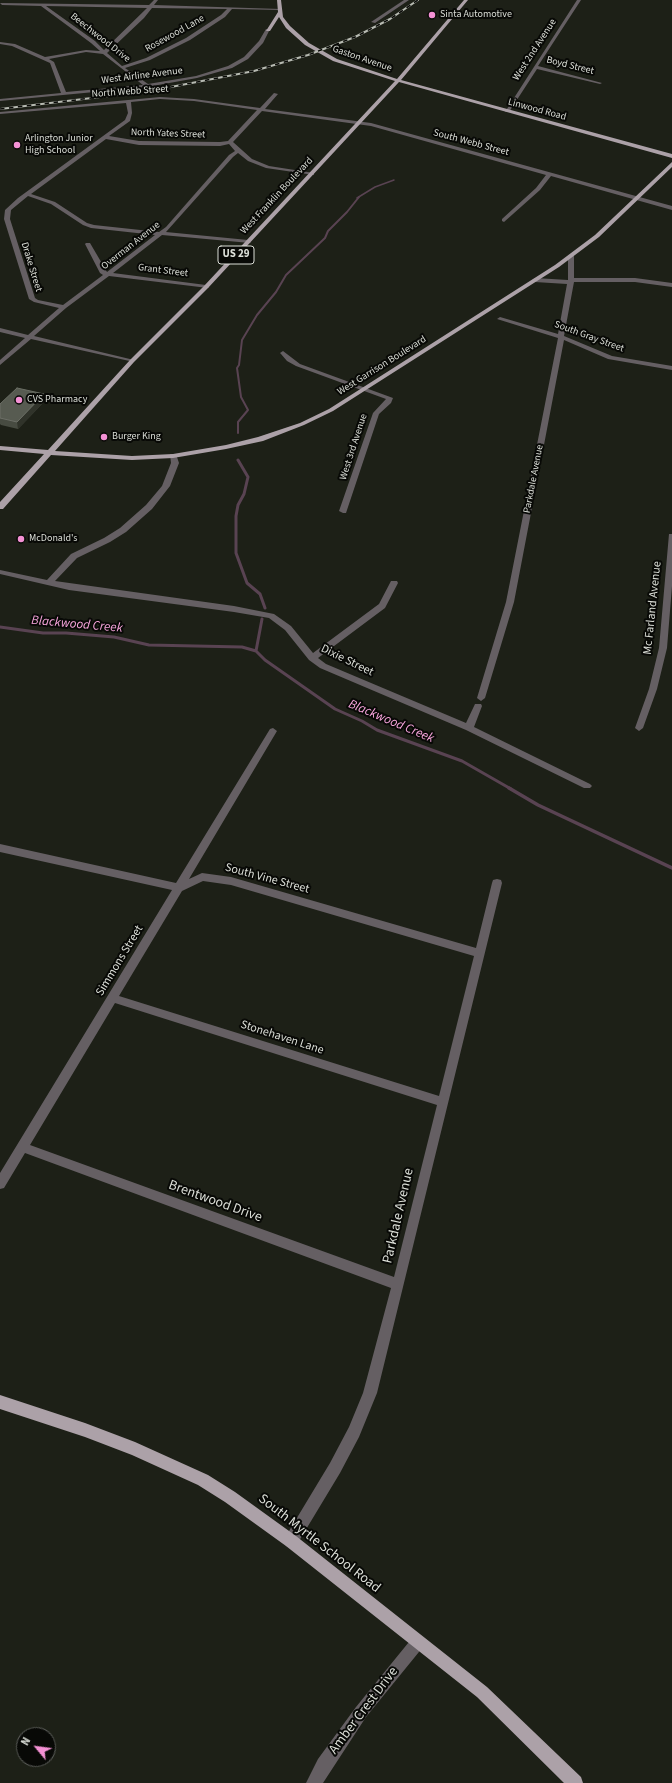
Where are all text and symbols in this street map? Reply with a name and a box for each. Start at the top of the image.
place label: Sinta Automotive [440,9,512,21]
marker: Sinta Automotive [427,10,437,20]
street label: Beechwood Drive [68,11,132,65]
street label: Rosewood Lane [143,13,207,55]
street label: West 2nd Avenue [511,17,559,83]
street label: Gaston Avenue [331,43,393,75]
street label: Boyd Street [545,54,595,78]
street label: West Airline Avenue [101,65,183,87]
street label: North Webb Street [91,83,169,101]
street label: Linwood Road [507,96,567,124]
street label: North Yates Street [131,127,205,141]
street label: South Webb Street [432,127,510,159]
place label: Arlington Junior High School [25,133,93,156]
marker: Arlington Junior High School [12,140,22,150]
street label: West Franklin Boulevard [238,155,316,237]
street label: Overman Avenue [99,219,163,273]
street label: Drake Street [18,241,44,293]
road number: US 29 [218,246,254,264]
street label: Grant Street [137,262,189,280]
street label: South Gray Street [553,319,625,355]
street label: West Garrison Boulevard [335,334,429,398]
place label: CVS Pharmacy [27,394,87,406]
marker: CVS Pharmacy [14,395,24,405]
street label: West 3rd Avenue [338,412,370,482]
place label: Burger King [112,431,161,443]
marker: Burger King [99,432,109,442]
street label: Parkdale Avenue [521,444,547,514]
place label: McDonald's [29,533,77,545]
marker: McDonald's [16,534,26,544]
street label: Mc Farland Avenue [641,560,665,656]
water label: Blackwood Creek [31,613,123,637]
street label: Dixie Street [318,642,376,680]
water label: Blackwood Creek [346,697,436,747]
street label: South Vine Street [223,861,311,897]
street label: Simmons Street [93,923,147,999]
street label: Stonehaven Lane [239,1018,325,1058]
street label: Parkdale Avenue [380,1167,418,1265]
street label: Brentwood Drive [166,1177,264,1227]
street label: South Myrtle School Road [255,1491,383,1597]
street label: Amber Crest Drive [326,1664,402,1758]
north arrow [16,1727,56,1767]
text: N [18,1735,34,1748]

